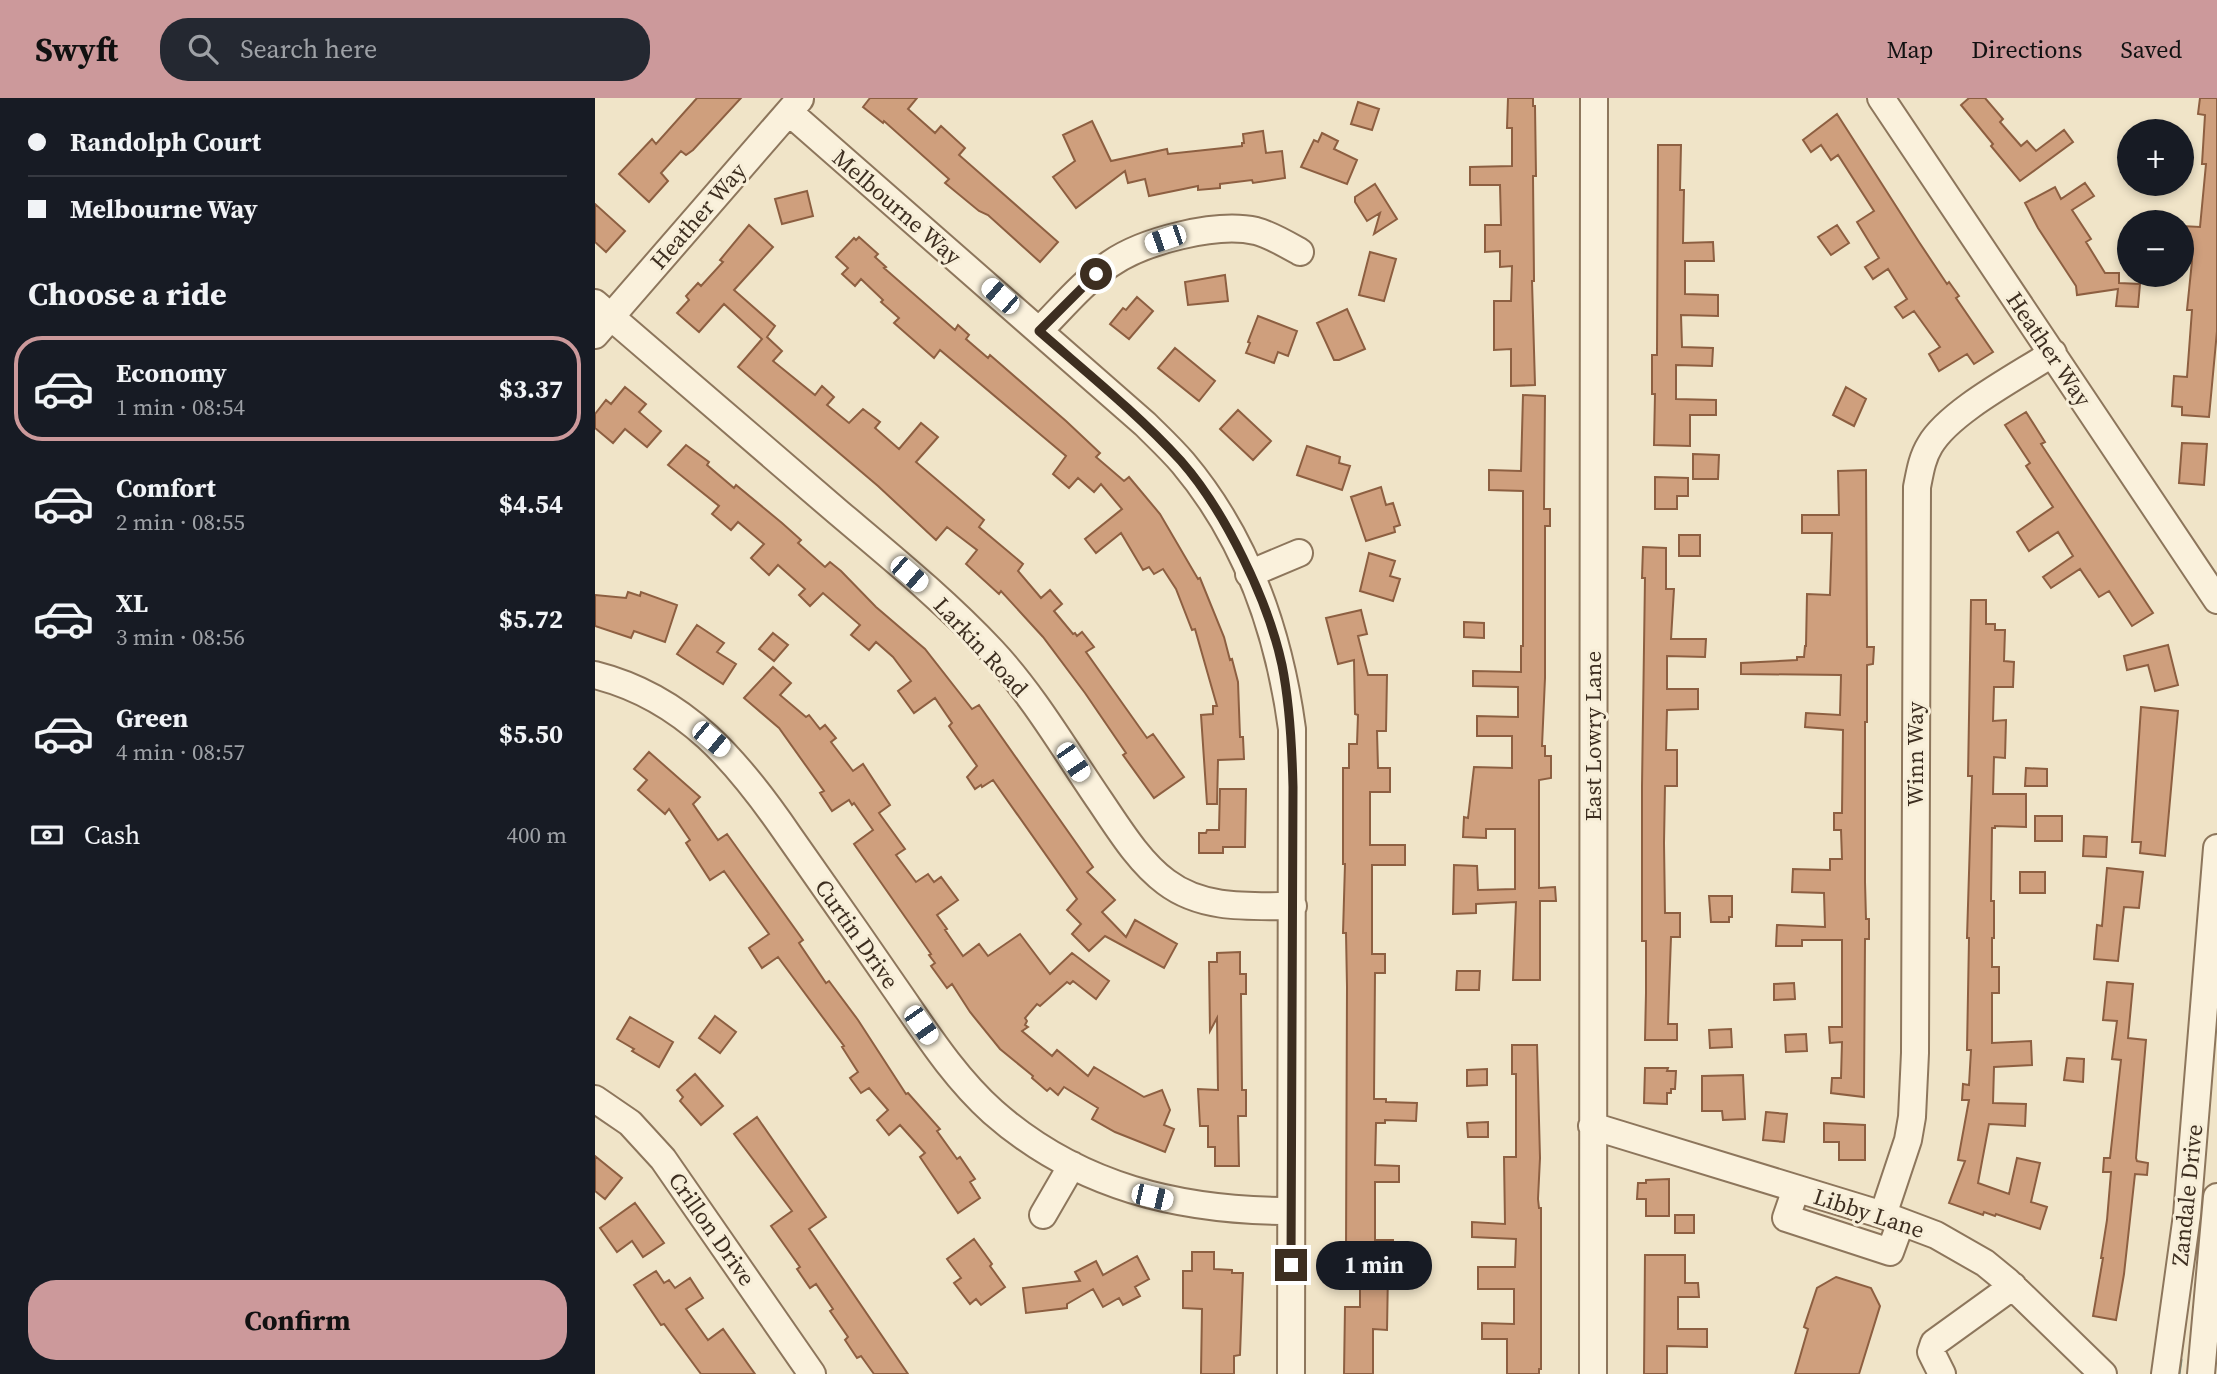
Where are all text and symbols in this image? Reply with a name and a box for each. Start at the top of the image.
search box [160,18,650,81]
text: Swyft [35,27,118,72]
icon: search [184,30,222,68]
text: Search here [240,31,377,67]
text: Map [1886,33,1933,66]
text: Directions [1971,33,2082,66]
text: Saved [2120,33,2182,66]
map controls [2117,119,2194,287]
button: + [2117,119,2194,196]
text: Randolph Court [70,124,261,160]
street label: Melbourne Way [826,142,969,272]
street label: Heather Way [643,156,754,276]
text: Melbourne Way [70,191,258,227]
button: − [2117,210,2194,287]
car [1142,222,1189,256]
route start [1080,258,1112,290]
text: Choose a ride [28,272,227,316]
car [978,274,1023,318]
street label: Heather Way [1999,285,2099,413]
text: Economy [116,355,227,391]
icon: car [32,357,95,420]
text: $3.37 [499,371,563,407]
text: 1 min · 08:54 [116,391,245,423]
text: Comfort [116,470,216,506]
icon: car [32,472,95,535]
text: $4.54 [499,486,563,522]
text: 2 min · 08:55 [116,506,245,538]
car [887,552,932,596]
text: XL [116,585,148,621]
icon: car [32,587,95,650]
street label: Larkin Road [926,590,1036,704]
text: $5.72 [499,601,563,637]
text: 3 min · 08:56 [116,621,245,653]
street label: East Lowry Lane [1577,651,1609,821]
text: Green [116,700,188,736]
street label: Winn Way [1899,701,1931,806]
icon: car [32,702,95,765]
text: $5.50 [499,716,563,752]
car [689,717,734,761]
text: 4 min · 08:57 [116,736,245,768]
car [1053,739,1094,785]
icon: cash [28,816,66,854]
text: Cash [84,817,140,853]
text: 400 m [506,819,567,851]
street label: Curtin Drive [807,873,907,995]
car [901,1002,942,1048]
street label: Zandale Drive [2164,1123,2210,1267]
street label: Crillon Drive [661,1166,763,1292]
street label: Libby Lane [1809,1180,1929,1246]
car [1130,1182,1175,1212]
callout: 1 min [1315,1240,1431,1290]
route end [1275,1249,1307,1281]
text: 1 min [1344,1249,1404,1281]
button: Confirm [28,1280,567,1360]

